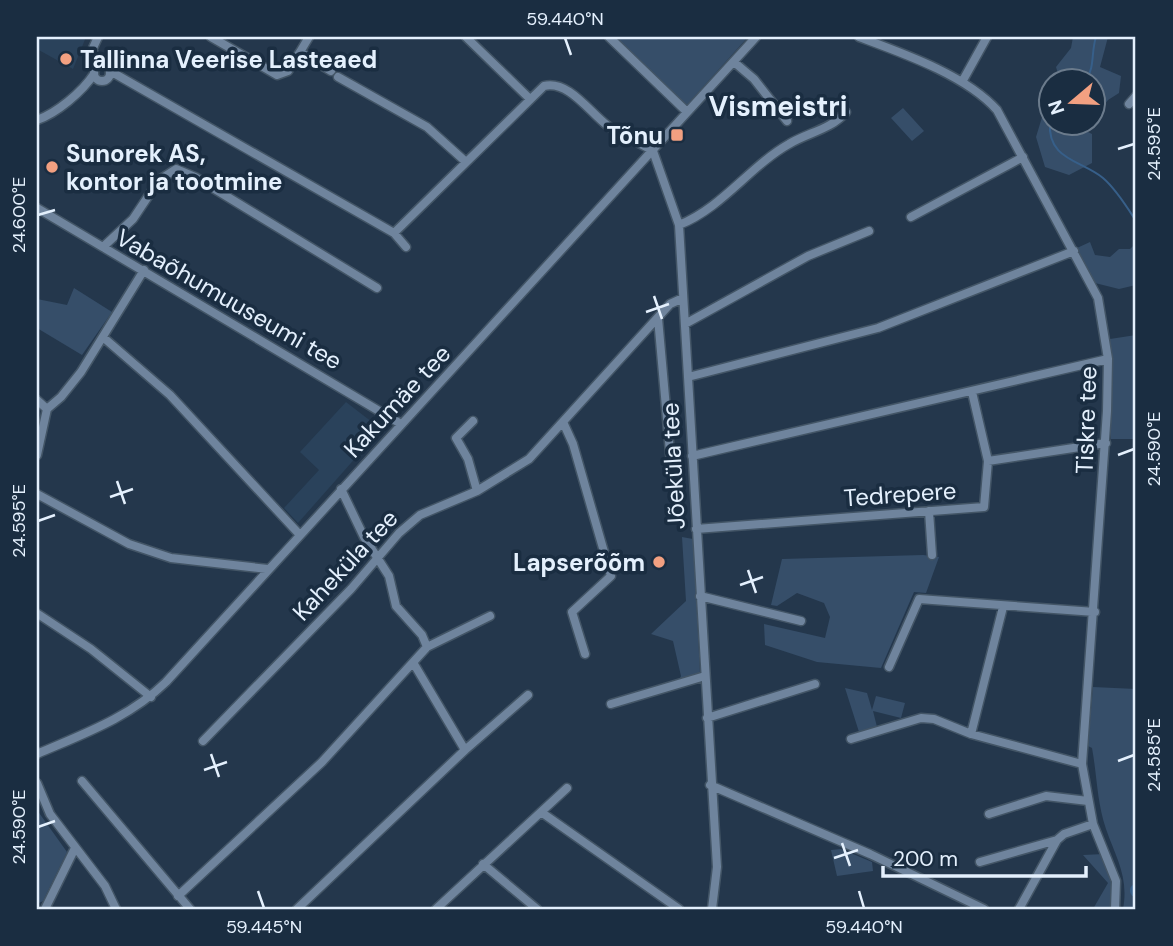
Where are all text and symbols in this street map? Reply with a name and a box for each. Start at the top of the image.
text: 59.440°N [526,7,604,31]
place label: Tallinna Veerise Lasteaed [80,44,377,75]
marker: Tallinna Veerise Lasteaed [58,51,74,67]
north arrow [1036,66,1106,136]
district label: Vismeistri [709,88,847,125]
text: N [1042,97,1070,118]
text: 24.595°E [1142,107,1166,181]
place label: Tõnu [607,120,663,151]
marker: Tõnu [669,127,685,143]
place label: Sunorek AS, kontor ja tootmine [66,138,282,197]
marker: Sunorek AS, kontor ja tootmine [44,159,60,175]
text: 24.600°E [7,177,31,253]
street label: Vabaõhumuuseumi tee [110,222,348,376]
street label: Kakumäe tee [337,338,457,464]
street label: Tiskre tee [1069,365,1103,475]
street label: Jõeküla tee [654,402,692,530]
text: 24.590°E [1142,412,1166,486]
street label: Tedrepere [843,475,957,513]
text: 24.595°E [7,484,31,558]
street label: Kaheküla tee [286,503,404,627]
place label: Lapserõõm [513,547,645,578]
marker: Lapserõõm [651,554,667,570]
text: 24.585°E [1142,718,1166,792]
text: 24.590°E [7,790,31,864]
scale bar [883,834,1086,878]
text: 200 m [893,845,958,873]
text: 59.445°N [226,915,302,939]
text: 59.440°N [825,915,903,939]

